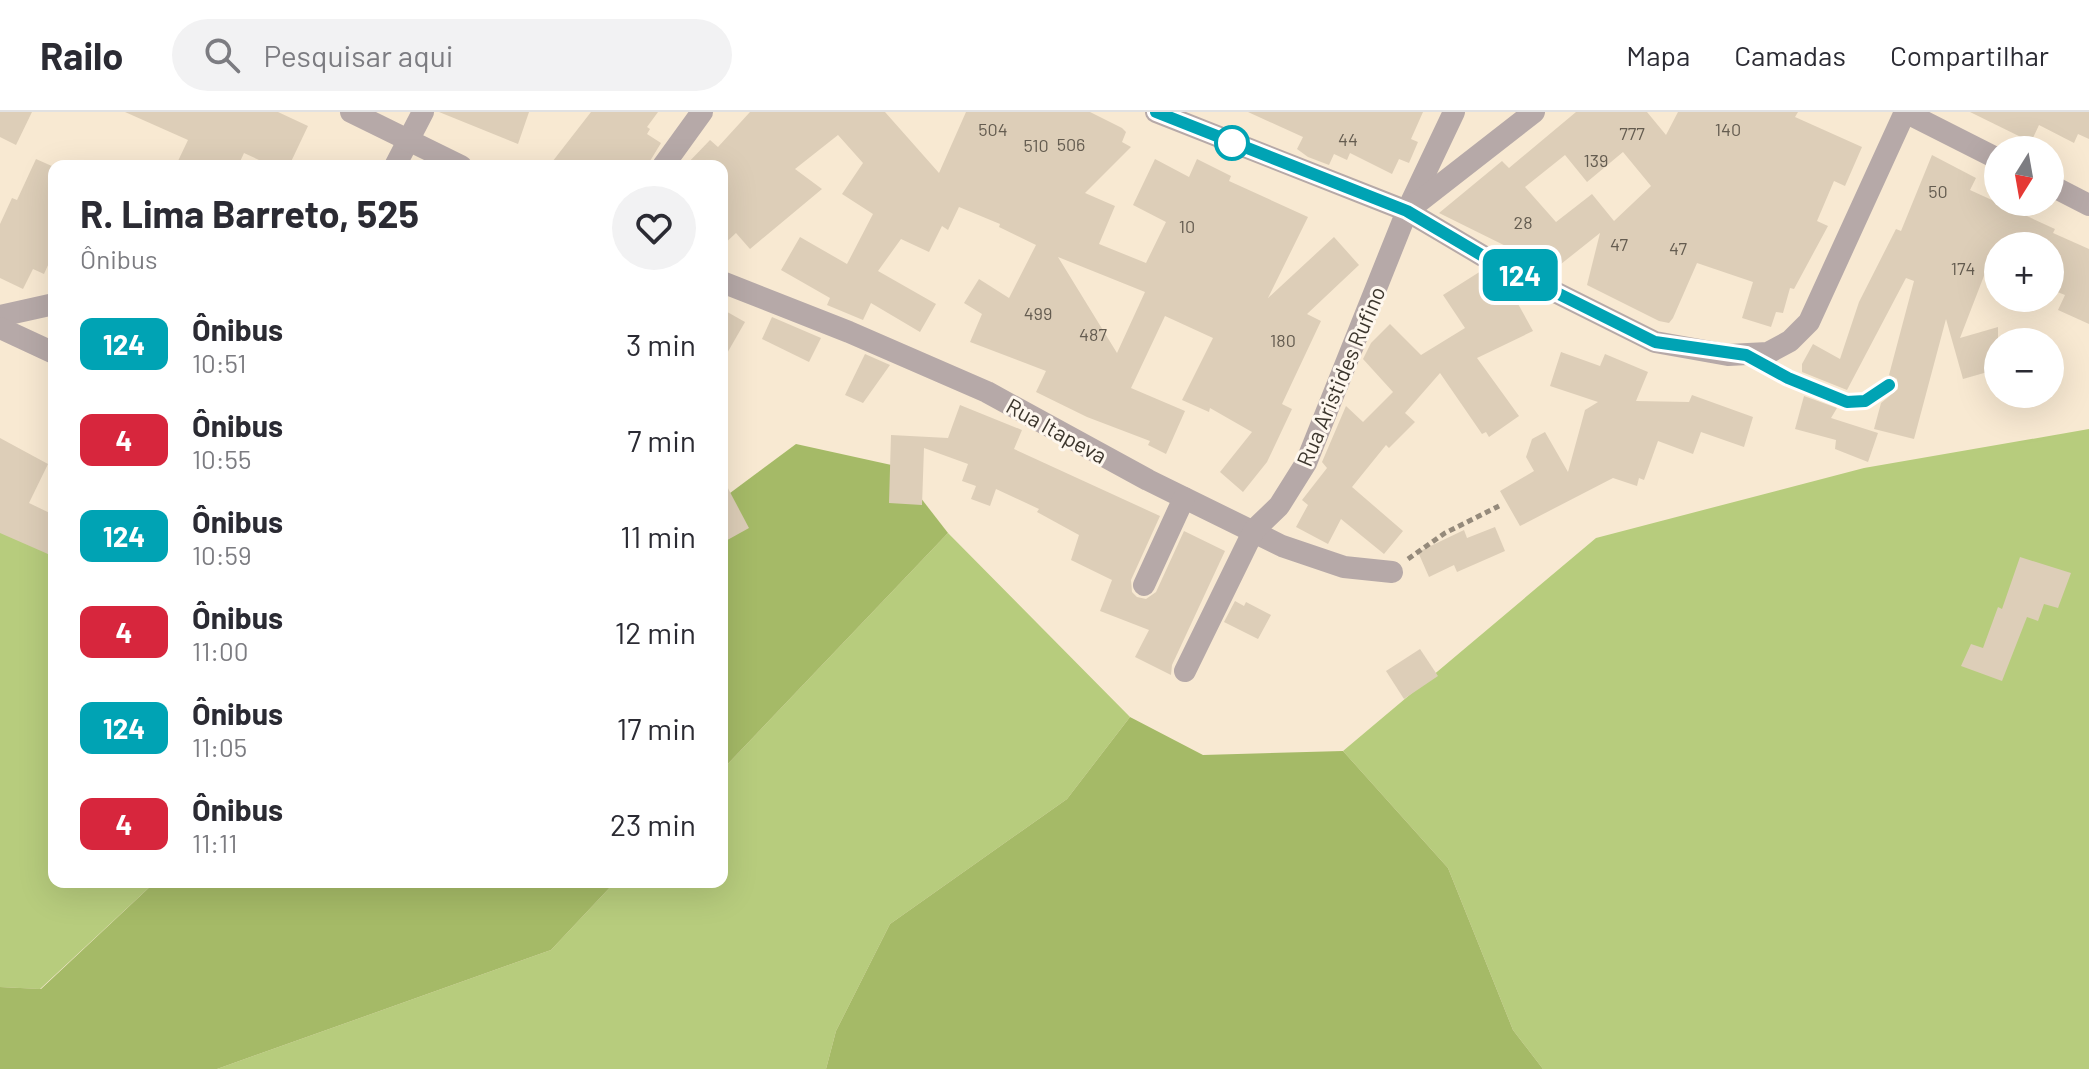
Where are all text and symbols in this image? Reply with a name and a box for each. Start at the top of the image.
search box [172,19,732,91]
text: Railo [40,32,124,78]
icon: search [200,33,244,77]
text: Pesquisar aqui [264,37,454,73]
text: Mapa [1626,38,1690,72]
text: Camadas [1734,38,1846,72]
text: Compartilhar [1890,38,2049,72]
house number: 504 [978,118,1008,140]
house number: 140 [1715,118,1741,140]
house number: 777 [1619,122,1645,144]
unlabelled marker [1215,126,1249,160]
house number: 44 [1338,128,1358,150]
house number: 506 [1057,133,1085,155]
house number: 510 [1023,134,1049,156]
north arrow [1984,136,2064,216]
map controls [1984,136,2064,408]
house number: 139 [1584,149,1608,171]
house number: 50 [1928,180,1948,202]
button: heart [612,186,696,270]
text: R. Lima Barreto, 525 [80,190,419,236]
house number: 28 [1513,211,1533,233]
house number: 10 [1179,215,1195,237]
button: + [1984,232,2064,312]
house number: 47 [1610,233,1628,255]
house number: 47 [1669,237,1687,259]
text: Ônibus [80,243,157,274]
line badge: 124 [1474,249,1566,301]
house number: 174 [1951,257,1975,279]
text: 124 [1499,258,1541,292]
street label: Rua Aristides Rufino [1290,282,1390,470]
house number: 499 [1024,302,1052,324]
text: Ônibus [192,311,283,347]
house number: 487 [1079,323,1107,345]
text: 3 min [626,326,696,362]
text: 124 [103,327,145,361]
button: − [1984,328,2064,408]
house number: 180 [1270,329,1296,351]
text: 10:51 [192,347,246,378]
street label: Rua Itapeva [1002,392,1112,468]
text: Ônibus [192,407,283,443]
text: 7 min [627,422,696,458]
text: 4 [116,423,132,457]
text: 10:55 [192,443,251,474]
text: Ônibus [192,503,283,539]
text: 11 min [620,518,696,554]
text: 124 [103,519,145,553]
text: 10:59 [192,539,252,570]
text: Ônibus [192,599,283,635]
text: 12 min [615,614,696,650]
text: 4 [116,615,132,649]
text: 11:00 [192,635,248,666]
text: Ônibus [192,695,283,731]
text: 17 min [617,710,696,746]
text: 124 [103,711,145,745]
text: 11:05 [192,731,247,762]
text: Ônibus [192,791,283,827]
text: 23 min [610,806,696,842]
text: 4 [116,807,132,841]
text: 11:11 [192,827,237,858]

